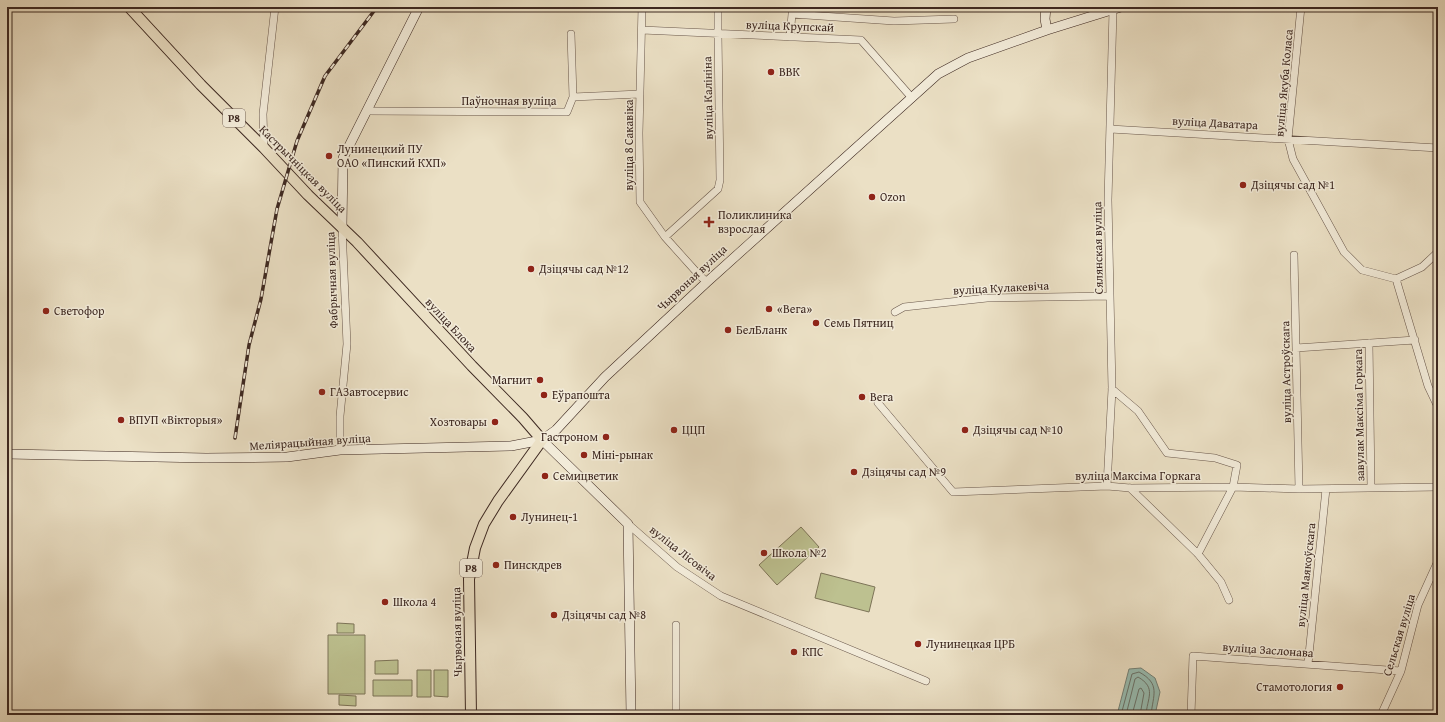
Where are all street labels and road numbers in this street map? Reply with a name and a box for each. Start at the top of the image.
street label: вуліца Крупскай [746,15,834,36]
street label: вуліца Якуба Коласа [1270,28,1297,137]
street label: вуліца Калініна [698,56,717,140]
street label: Паўночная вуліца [462,92,557,109]
street label: вуліца 8 Сакавіка [620,99,637,190]
road number: Р8 [223,109,245,127]
street label: вуліца Даватара [1172,112,1259,133]
street label: Кастрычніцкая вуліца [256,121,351,217]
street label: Сялянская вуліца [1088,201,1107,295]
street label: Фабрычная вуліца [321,231,342,329]
street label: Чырвоная вуліца [653,241,731,315]
street label: вуліца Кулакевіча [953,276,1050,299]
street label: вуліца Блока [422,294,481,356]
street label: вуліца Астроўскага [1276,320,1295,423]
street label: завулак Максіма Горкага [1349,348,1368,481]
street label: Меліярацыйная вуліца [249,429,371,454]
street label: вуліца Максіма Горкага [1075,467,1201,484]
street label: вуліца Лісовіча [646,521,721,584]
street label: вуліца Маякоўскага [1292,522,1319,628]
road number: Р8 [460,559,482,577]
street label: Чырвоная вуліца [447,587,466,677]
street label: Сельская вуліца [1378,591,1419,678]
street label: вуліца Заслонава [1222,638,1314,661]

